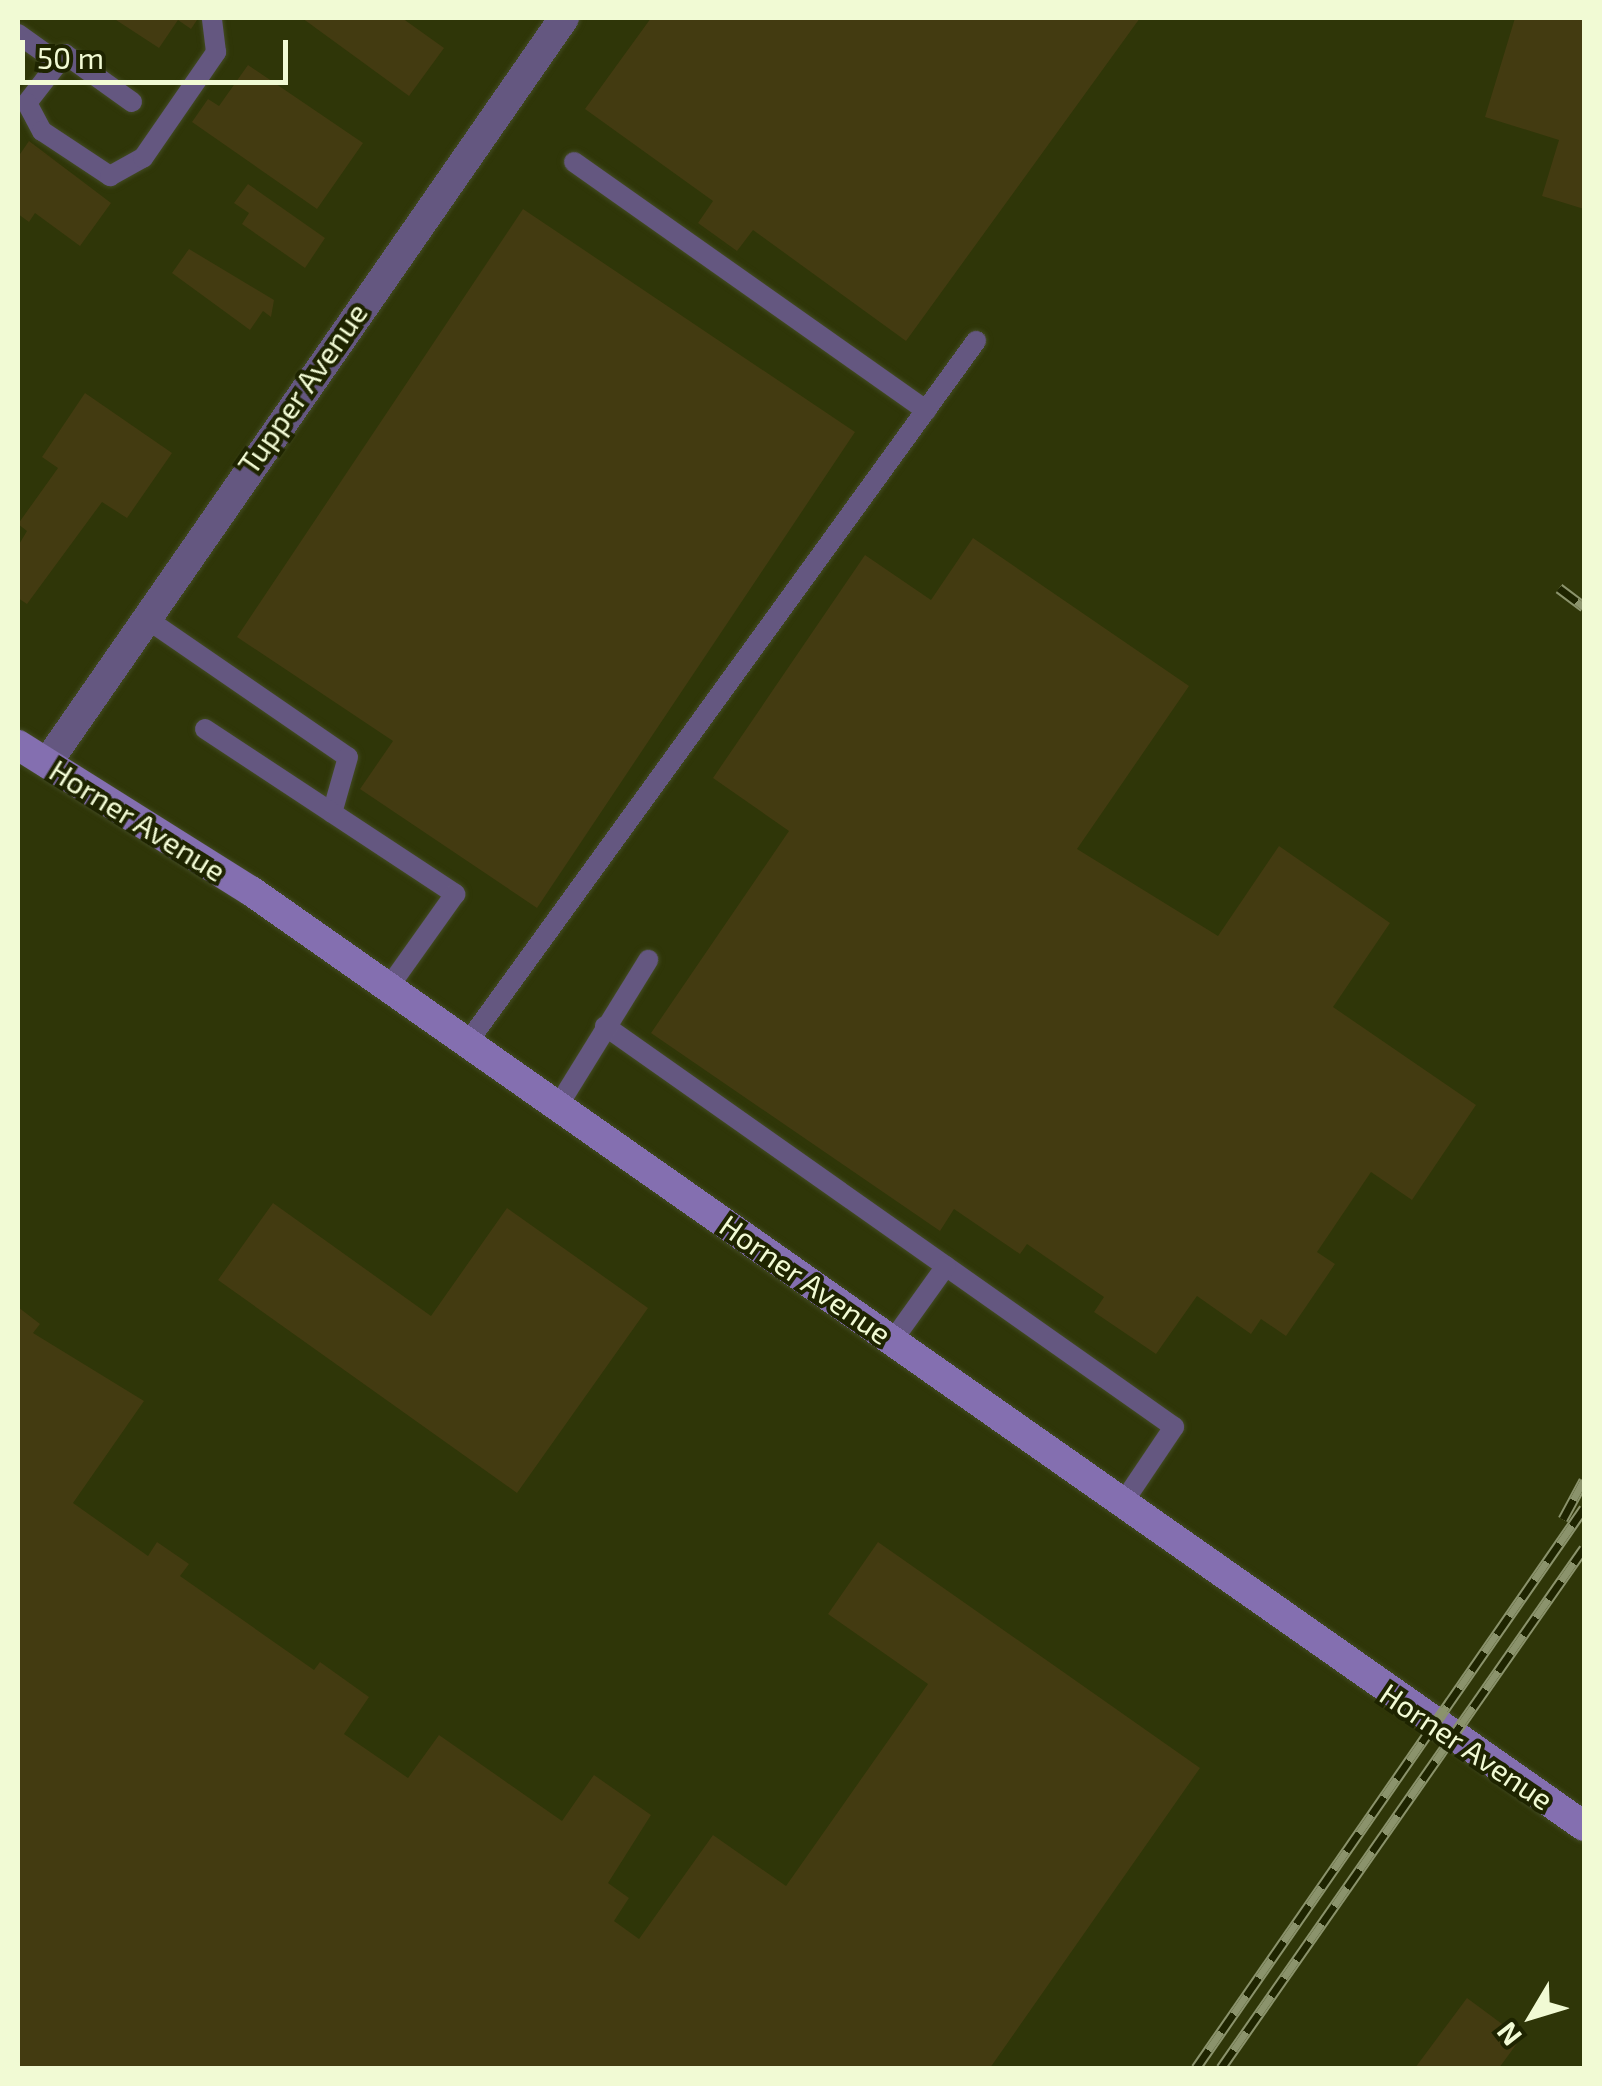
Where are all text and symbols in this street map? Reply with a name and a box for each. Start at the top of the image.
scale bar [25,20,292,82]
text: 50 m [37,39,104,75]
street label: Tupper Avenue [229,295,375,481]
street label: Horner Avenue [43,751,233,889]
street label: Horner Avenue [713,1206,899,1352]
street label: Horner Avenue [1373,1675,1561,1817]
north arrow [1482,1966,1582,2066]
text: N [1489,2016,1528,2053]

